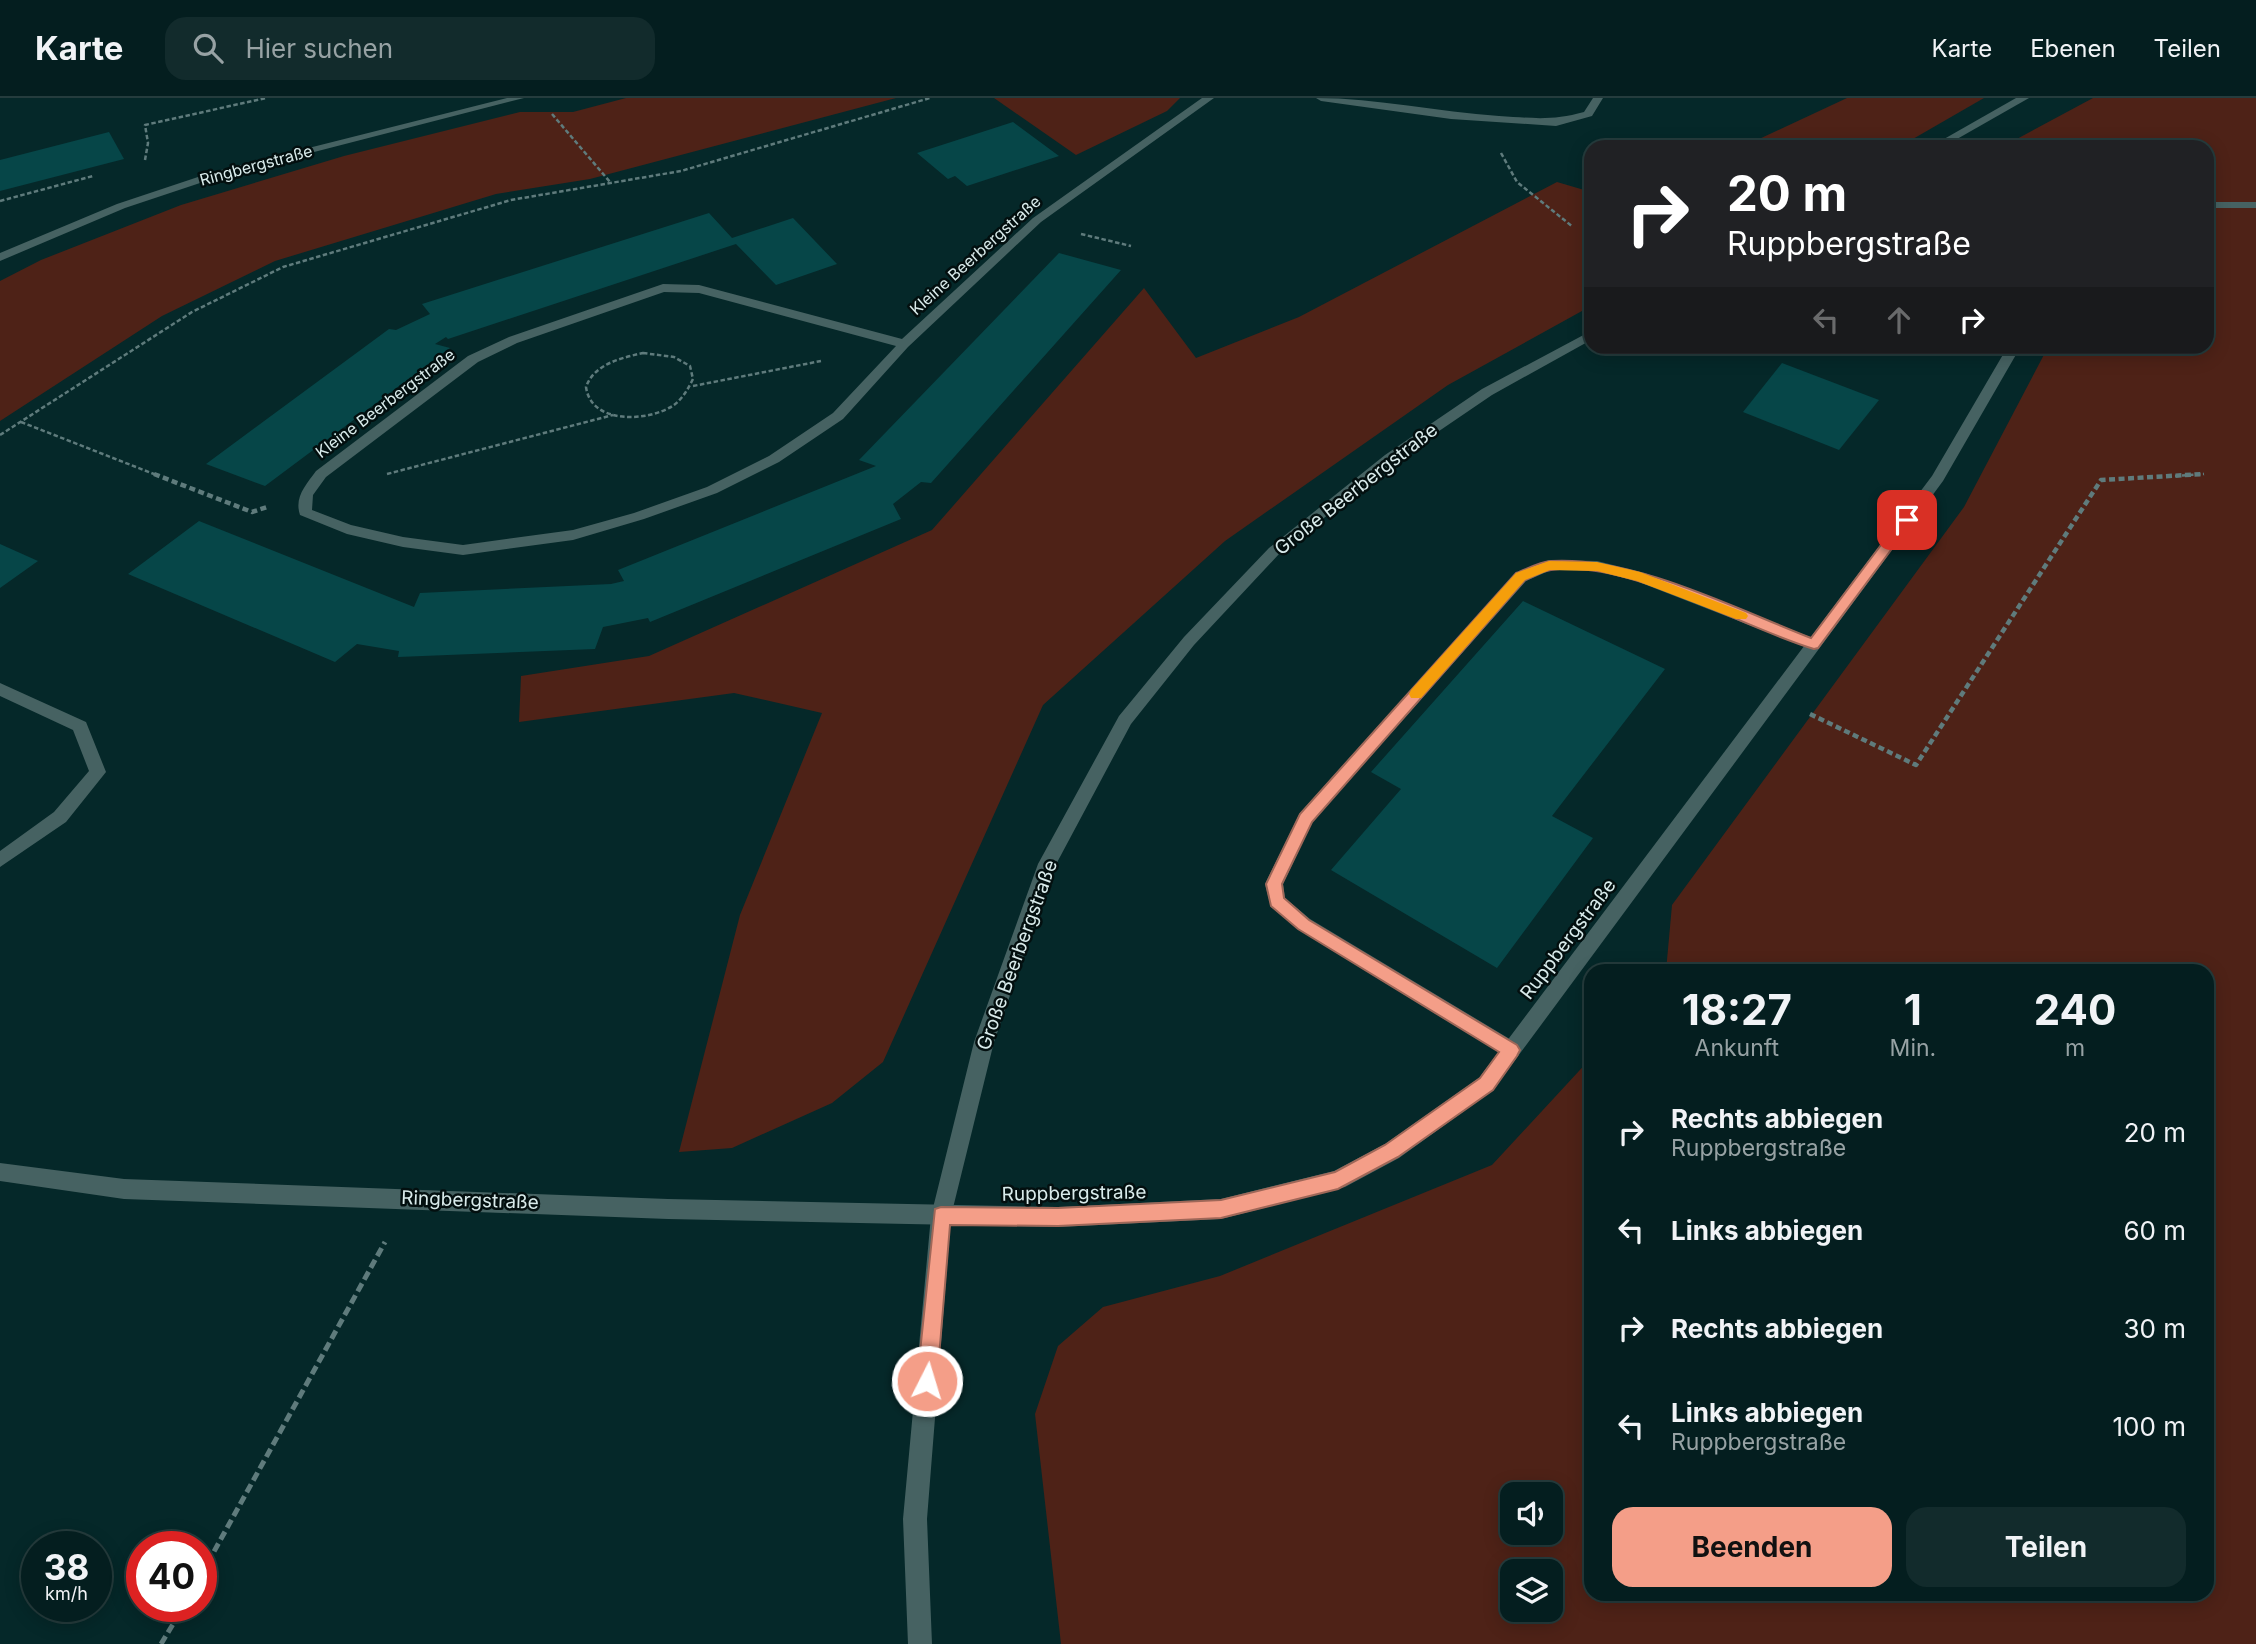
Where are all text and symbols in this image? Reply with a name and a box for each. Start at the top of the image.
search box [165,17,655,80]
text: Karte [35,28,123,68]
icon: search [189,29,227,67]
text: Hier suchen [245,33,393,64]
text: Karte [1932,34,1992,63]
text: Ebenen [2030,34,2116,63]
text: Teilen [2154,34,2221,63]
street label: Ringbergstraße [197,140,315,190]
text: 20 m [1727,164,1847,223]
icon: right [1612,168,1703,259]
street label: Kleine Beerbergstraße [905,191,1045,319]
text: Ruppbergstraße [1727,224,1971,263]
icon: left [1807,301,1845,339]
icon: ahead [1880,301,1918,339]
icon: right [1953,301,1991,339]
street label: Kleine Beerbergstraße [311,344,459,462]
street label: Große Beerbergstraße [1270,418,1442,560]
pin [1877,490,1937,550]
icon: arrive [1888,501,1926,539]
street label: Große Beerbergstraße [972,857,1062,1053]
street label: Ruppbergstraße [1515,874,1621,1004]
text: 18:27 [1682,984,1792,1035]
text: 1 [1904,984,1922,1035]
text: 240 [2034,984,2116,1035]
text: Ankunft [1695,1034,1779,1062]
text: Min. [1890,1034,1936,1062]
text: m [2065,1034,2085,1062]
text: Rechts abbiegen [1671,1103,1883,1134]
icon: right [1612,1113,1650,1151]
text: 20 m [2124,1117,2186,1148]
text: Ruppbergstraße [1671,1134,1846,1162]
street label: Ruppbergstraße [1001,1180,1147,1206]
street label: Ringbergstraße [401,1186,539,1214]
icon: left [1612,1211,1650,1249]
text: Links abbiegen [1671,1215,1863,1246]
text: 60 m [2123,1215,2186,1246]
icon: right [1612,1309,1650,1347]
text: Rechts abbiegen [1671,1313,1883,1344]
text: 30 m [2123,1313,2186,1344]
position arrow [890,1344,964,1418]
text: Links abbiegen [1671,1397,1863,1428]
icon: left [1612,1407,1650,1445]
text: 100 m [2113,1411,2186,1442]
text: Ruppbergstraße [1671,1428,1846,1456]
map controls [1500,1482,1563,1622]
button: sound [1500,1482,1563,1545]
button: Beenden [1612,1507,1892,1587]
button: Teilen [1906,1507,2186,1587]
speed limit sign: 40 [126,1531,217,1622]
text: 38 [44,1546,89,1588]
button: layers [1500,1559,1563,1622]
text: km/h [45,1583,88,1604]

